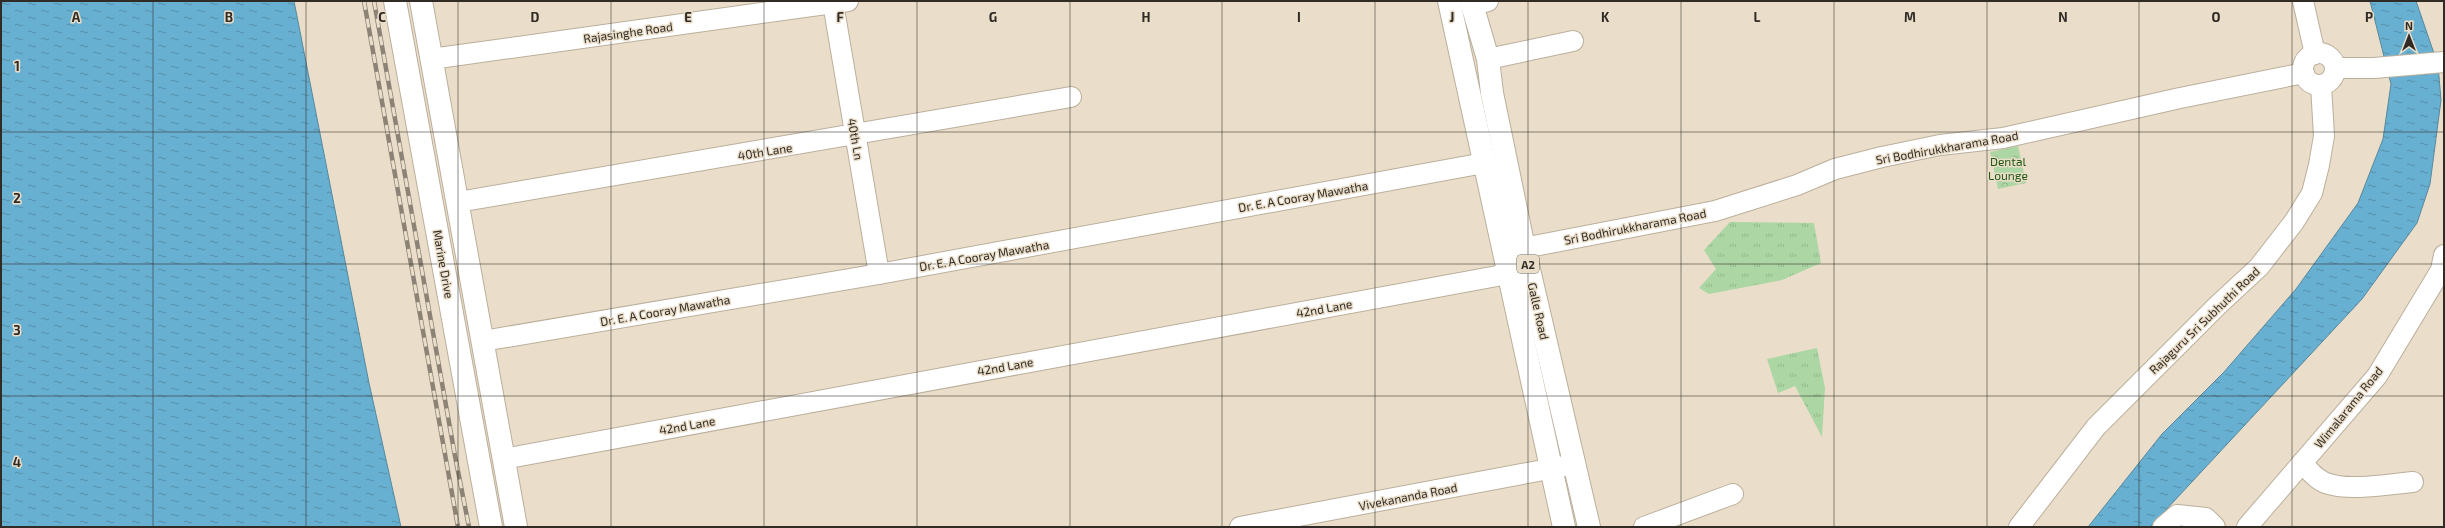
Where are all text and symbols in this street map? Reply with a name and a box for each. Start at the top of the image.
text: A [72,9,81,25]
text: B [225,9,233,25]
text: C [378,9,386,25]
text: D [531,9,540,25]
text: E [684,9,692,25]
text: F [836,9,844,25]
text: G [989,9,997,25]
text: H [1142,9,1151,25]
text: I [1297,9,1301,25]
text: J [1450,9,1454,25]
text: K [1601,9,1610,25]
text: L [1754,9,1761,25]
text: M [1904,9,1916,25]
text: N [2058,9,2068,25]
text: O [2212,9,2221,25]
text: P [2365,9,2373,25]
north arrow [2389,16,2429,56]
street label: Rajasinghe Road [582,19,674,46]
text: N [2405,19,2413,32]
text: 1 [14,58,20,74]
street label: 40th Ln [845,117,867,161]
street label: Sri Bodhirukkharama Road [1875,128,2019,166]
street label: 40th Lane [737,140,793,162]
park label: Dental Lounge [1988,154,2028,182]
street label: Dr. E. A Cooray Mawatha [1237,178,1369,214]
text: 2 [13,190,21,206]
street label: Sri Bodhirukkharama Road [1563,205,1707,247]
street label: Marine Drive [431,229,457,299]
street label: Dr. E. A Cooray Mawatha [918,237,1050,273]
road number: A2 [1517,255,1539,273]
street label: Rajaguru Sri Subhuthi Road [2146,264,2263,377]
street label: Galle Road [1526,281,1552,341]
street label: Dr. E. A Cooray Mawatha [599,292,731,328]
street label: 42nd Lane [1295,296,1353,320]
text: 3 [13,322,21,338]
street label: 42nd Lane [976,354,1034,378]
street label: Wimalarama Road [2311,364,2385,450]
street label: 42nd Lane [658,413,716,437]
text: 4 [13,454,21,470]
street label: Vivekananda Road [1358,480,1458,512]

